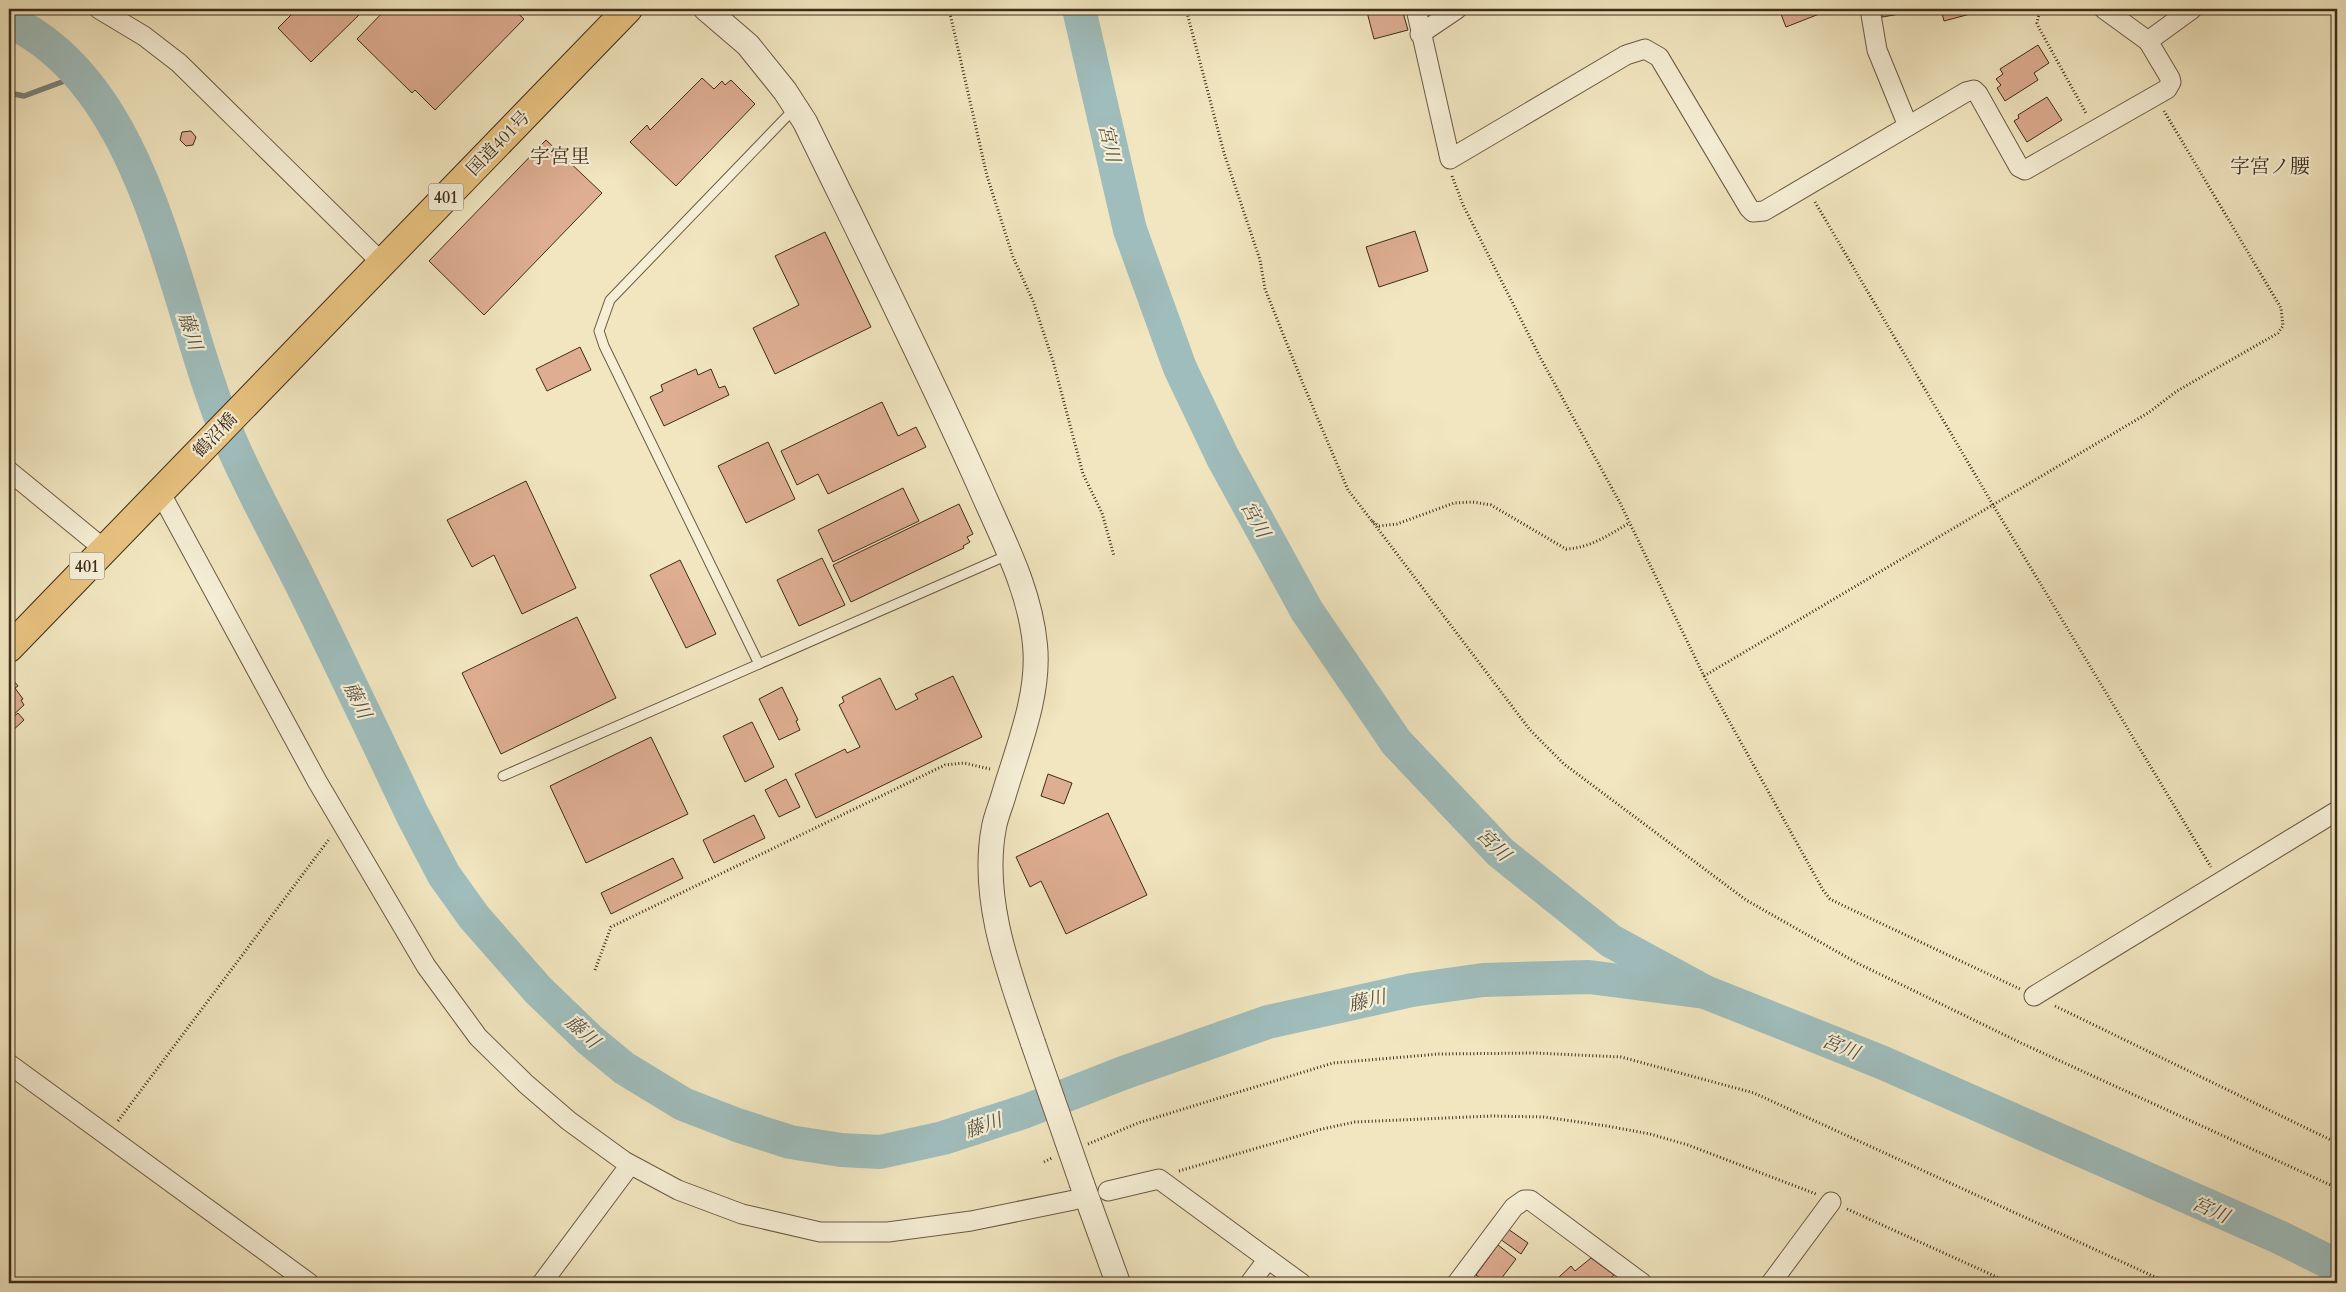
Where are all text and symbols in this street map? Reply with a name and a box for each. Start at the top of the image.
street label: 国道401号 [461,105,536,181]
water label: 宮川 [1092,122,1126,167]
district label: 字宮里 [530,143,590,170]
district label: 字宮ノ腰 [2230,153,2310,180]
road number: 401 [428,183,464,210]
water label: 藤川 [172,309,209,355]
street label: 鶴沼橋 [188,407,243,463]
water label: 宮川 [1235,497,1277,544]
road number: 401 [70,552,104,580]
water label: 藤川 [337,678,378,725]
water label: 宮川 [1471,822,1517,869]
water label: 藤川 [1346,984,1391,1018]
water label: 藤川 [560,1009,607,1055]
water label: 宮川 [1818,1028,1865,1067]
water label: 藤川 [961,1107,1007,1144]
water label: 宮川 [2188,1190,2235,1230]

